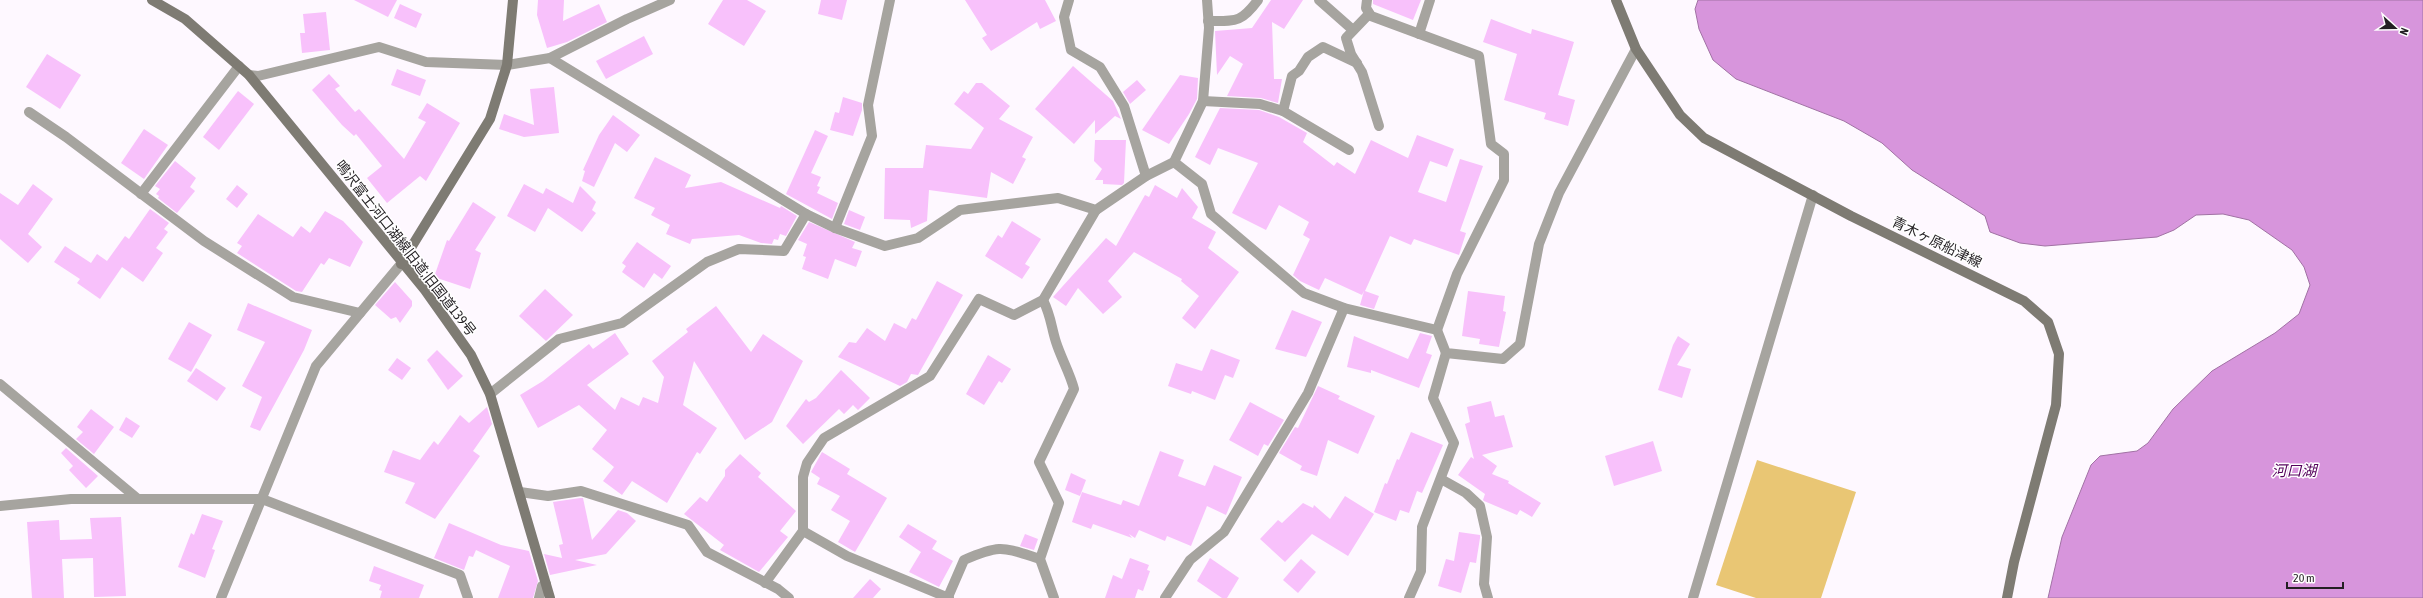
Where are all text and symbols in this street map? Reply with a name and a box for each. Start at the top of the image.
north arrow [2375,8,2415,48]
text: N [2398,26,2411,37]
street label: 鳴沢富士河口湖線旧道;旧国道139号 [333,157,479,339]
street label: 青木ヶ原船津線 [1889,213,1985,271]
water label: 河口湖 [2271,462,2318,479]
scale bar [2287,564,2343,590]
text: 20 m [2293,571,2315,585]

